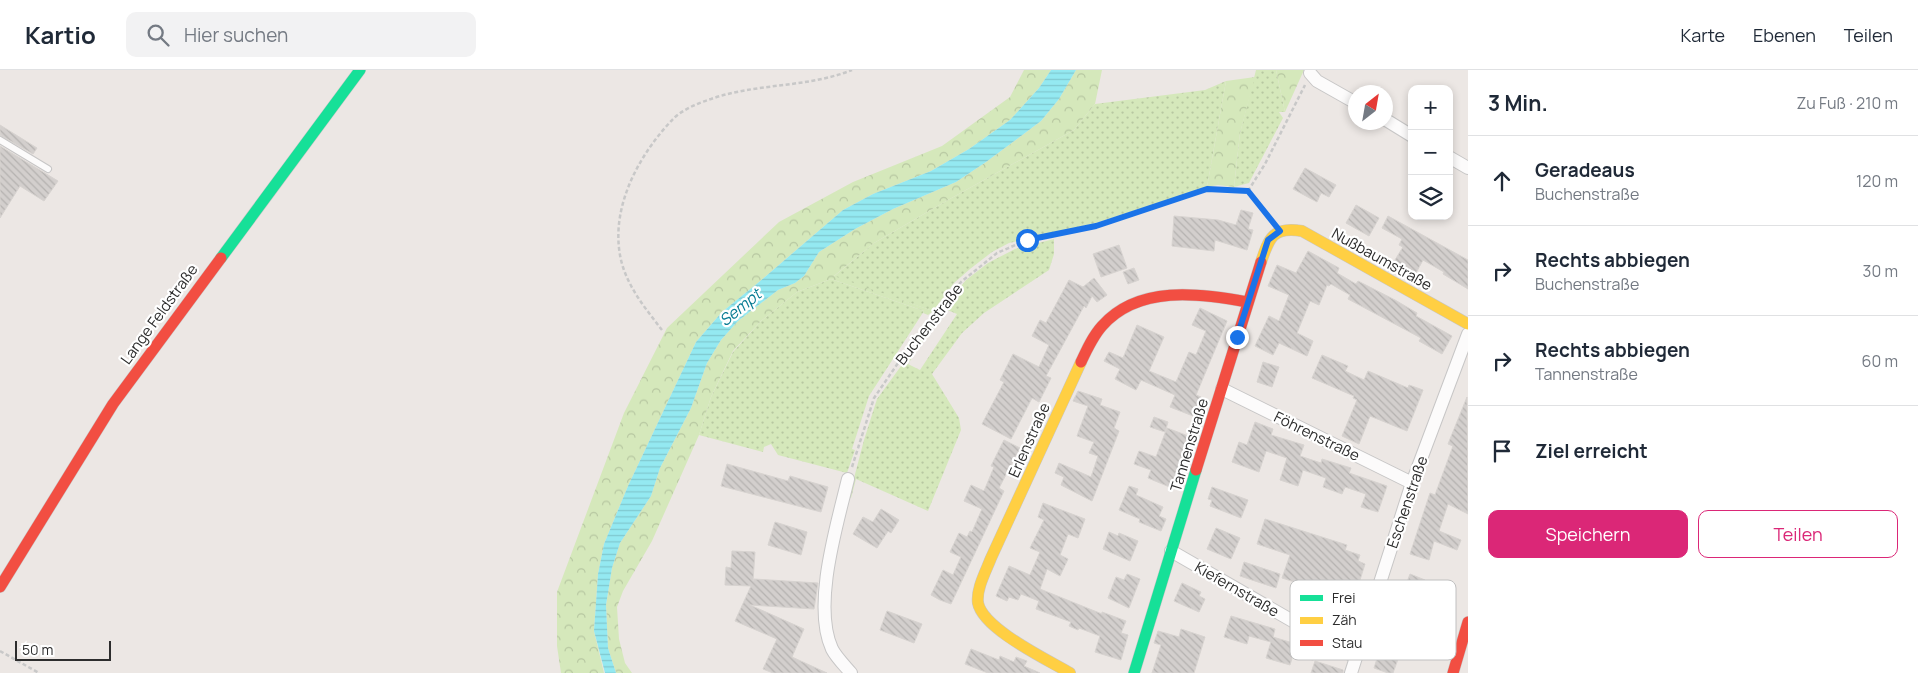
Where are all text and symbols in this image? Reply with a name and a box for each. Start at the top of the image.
search box [126,12,476,57]
text: Kartio [25,18,96,51]
icon: search [144,21,172,49]
text: Hier suchen [184,22,288,48]
text: Karte [1681,23,1725,47]
text: Ebenen [1753,23,1816,47]
text: Teilen [1844,23,1893,47]
north arrow [1348,85,1393,130]
map controls [1408,85,1453,220]
button: + [1408,85,1453,130]
text: 3 Min. [1488,89,1548,117]
text: Zu Fuß · 210 m [1796,92,1898,114]
button: − [1408,130,1453,175]
text: Geradeaus [1535,157,1635,183]
icon: ahead [1488,167,1516,195]
text: 120 m [1856,170,1898,192]
button: layers [1408,175,1453,220]
text: Buchenstraße [1535,183,1639,205]
street label: Nußbaumstraße [1328,223,1436,295]
route start [1016,229,1039,252]
text: Rechts abbiegen [1535,247,1690,273]
icon: right [1488,257,1516,285]
street label: Lange Feldstraße [115,259,203,368]
text: 30 m [1863,260,1898,282]
text: Buchenstraße [1535,273,1639,295]
street label: Buchenstraße [891,279,968,369]
water label: Sempt [714,282,767,331]
route end [1226,326,1249,349]
text: Rechts abbiegen [1535,337,1690,363]
icon: right [1488,347,1516,375]
text: 60 m [1862,350,1898,372]
text: Tannenstraße [1535,363,1638,385]
street label: Tannenstraße [1165,396,1213,494]
street label: Erlenstraße [1003,399,1055,481]
street label: Föhrenstraße [1271,406,1364,466]
icon: arrive [1488,437,1516,465]
text: Ziel erreicht [1535,438,1648,464]
street label: Eschenstraße [1381,453,1433,551]
button: Speichern [1488,510,1688,558]
button: Teilen [1698,510,1898,558]
street label: Kiefernstraße [1191,556,1283,622]
legend [1290,580,1456,660]
text: Frei [1332,588,1355,607]
text: Zäh [1332,610,1357,629]
text: Stau [1332,633,1362,652]
scale bar [15,638,111,661]
text: 50 m [22,640,53,659]

